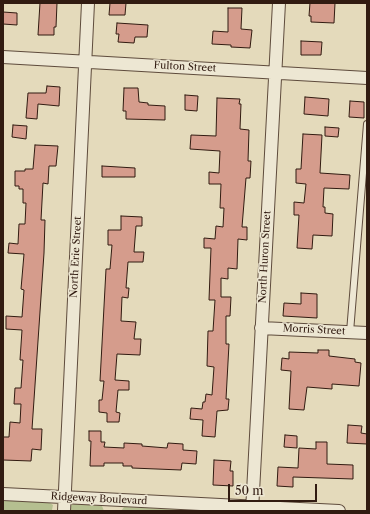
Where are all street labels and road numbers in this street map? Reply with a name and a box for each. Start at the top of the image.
street label: Fulton Street [153,59,217,75]
street label: North Huron Street [257,210,273,304]
street label: North Erie Street [68,216,84,298]
street label: Morris Street [282,322,346,338]
street label: Ridgeway Boulevard [50,490,148,508]

